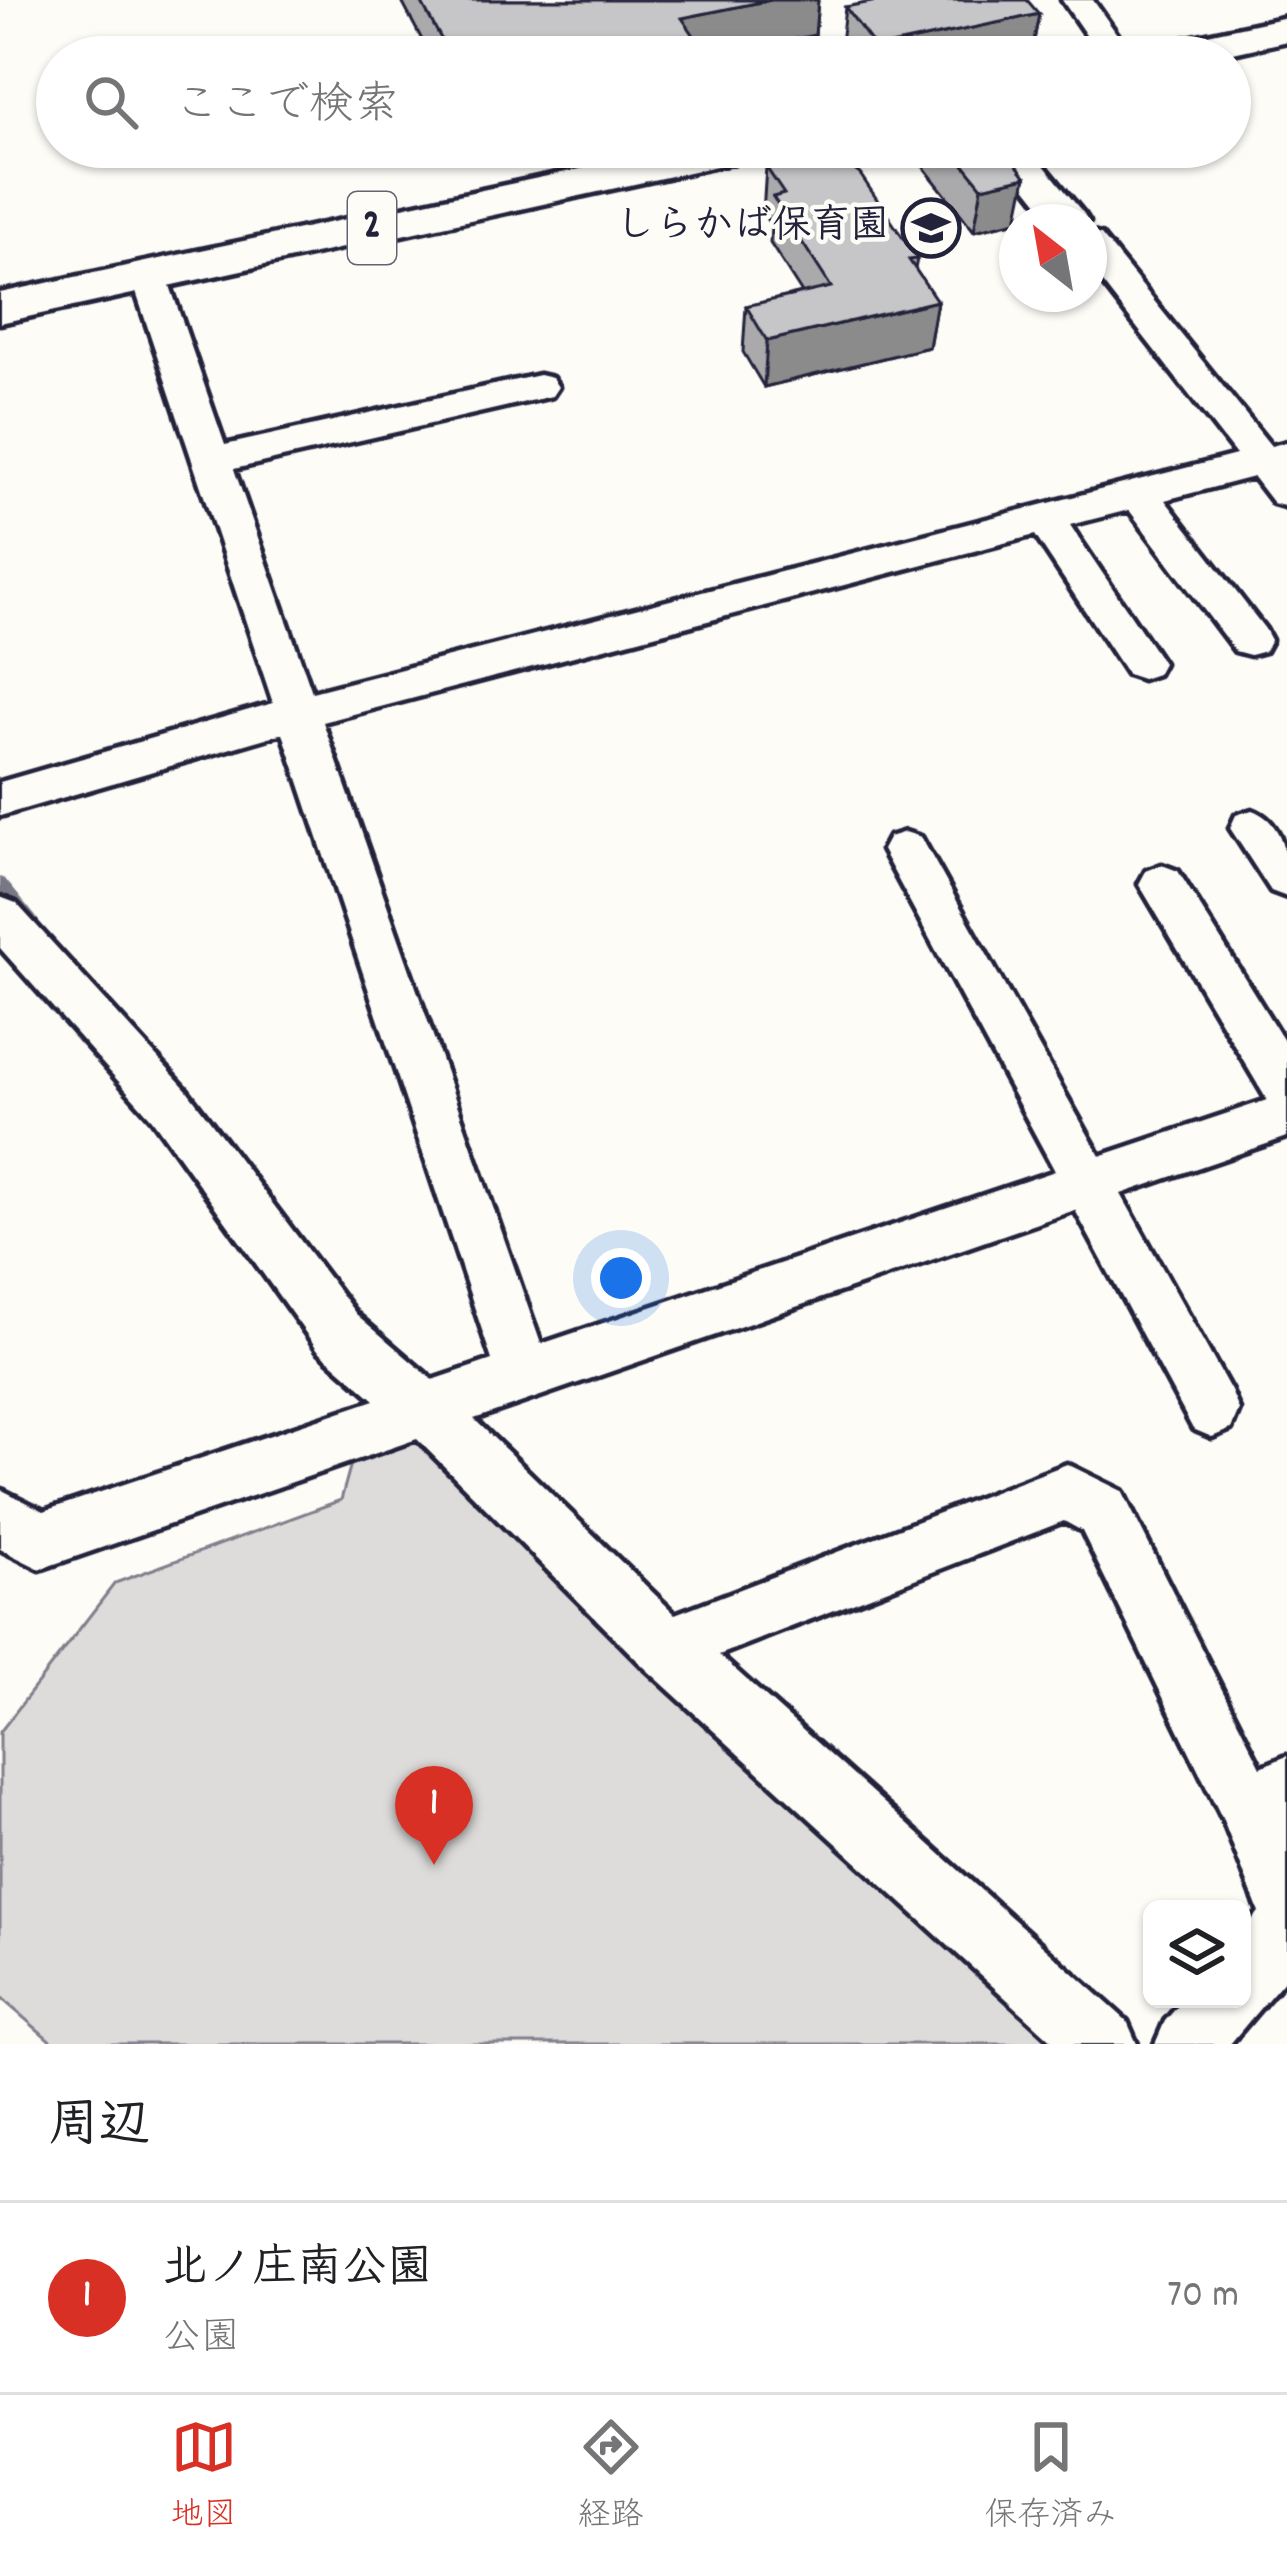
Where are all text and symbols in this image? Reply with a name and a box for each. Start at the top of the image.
search box [36,36,1251,168]
icon: search [78,69,144,135]
text: ここで検索 [174,76,399,140]
road number: 2 [348,192,396,264]
school or university icon: しらかば保育園 [900,197,962,259]
place label: しらかば保育園 [616,201,889,256]
north arrow [999,204,1107,312]
your location [591,1248,651,1308]
pin: 1 [395,1766,473,1865]
map controls [1143,1900,1251,2008]
button: layers [1143,1900,1251,2008]
text: 周辺 [48,2093,150,2165]
text: 北ノ庄南公園 [162,2239,432,2303]
text: 1 [83,2270,91,2325]
text: 70 m [1167,2270,1239,2325]
text: 公園 [162,2313,240,2368]
tab: 地図 [171,2414,237,2541]
tab: 経路 [578,2414,644,2541]
tab: 保存済み [985,2414,1117,2541]

